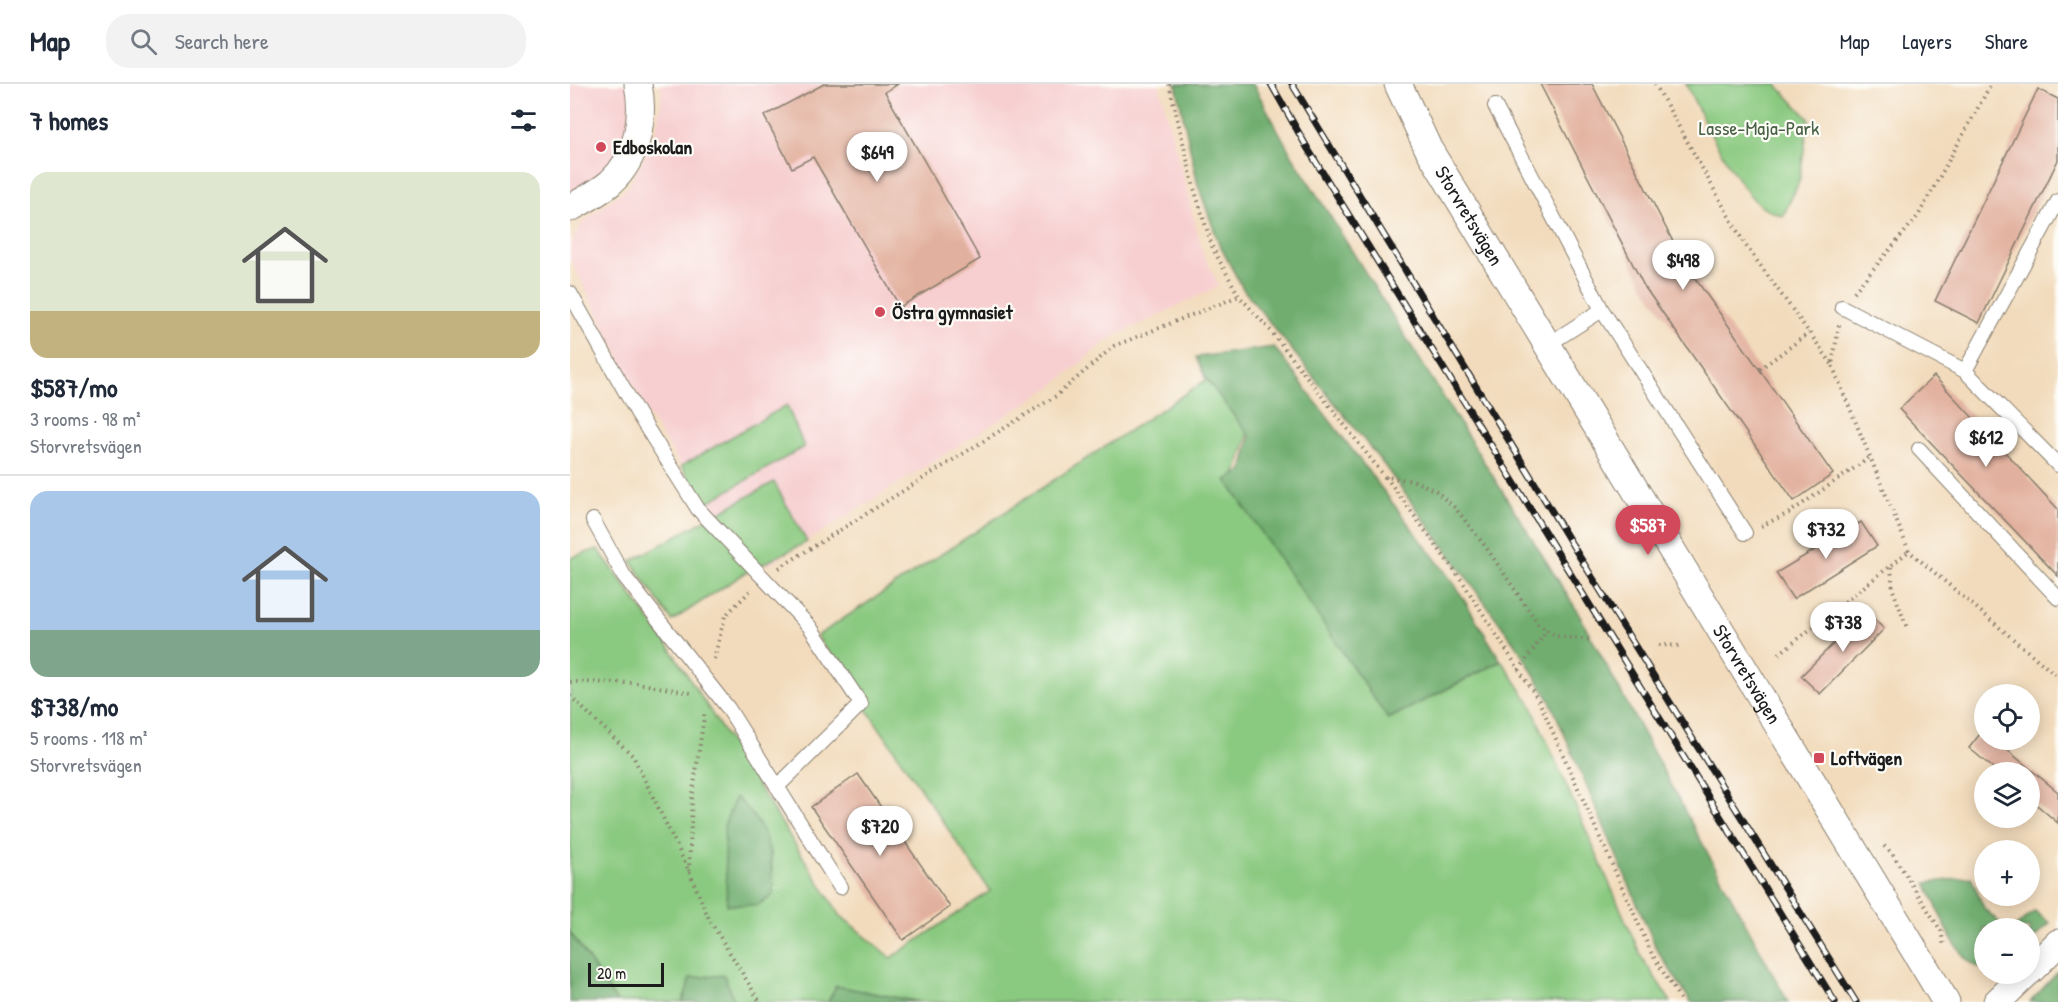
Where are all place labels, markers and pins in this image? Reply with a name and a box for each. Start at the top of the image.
pin: $649 [841,132,913,183]
place label: Edboskolan [613,133,692,160]
marker: Edboskolan [594,140,608,154]
pin: $498 [1647,240,1719,291]
place label: Östra gymnasiet [892,298,1014,326]
marker: Östra gymnasiet [873,305,887,319]
pin: $612 [1950,417,2022,468]
pin: $587 [1612,505,1684,556]
pin: $732 [1790,509,1862,560]
pin: $738 [1807,602,1879,653]
place label: Loftvägen [1831,744,1902,772]
marker: Loftvägen [1812,751,1826,765]
pin: $720 [844,806,916,857]

